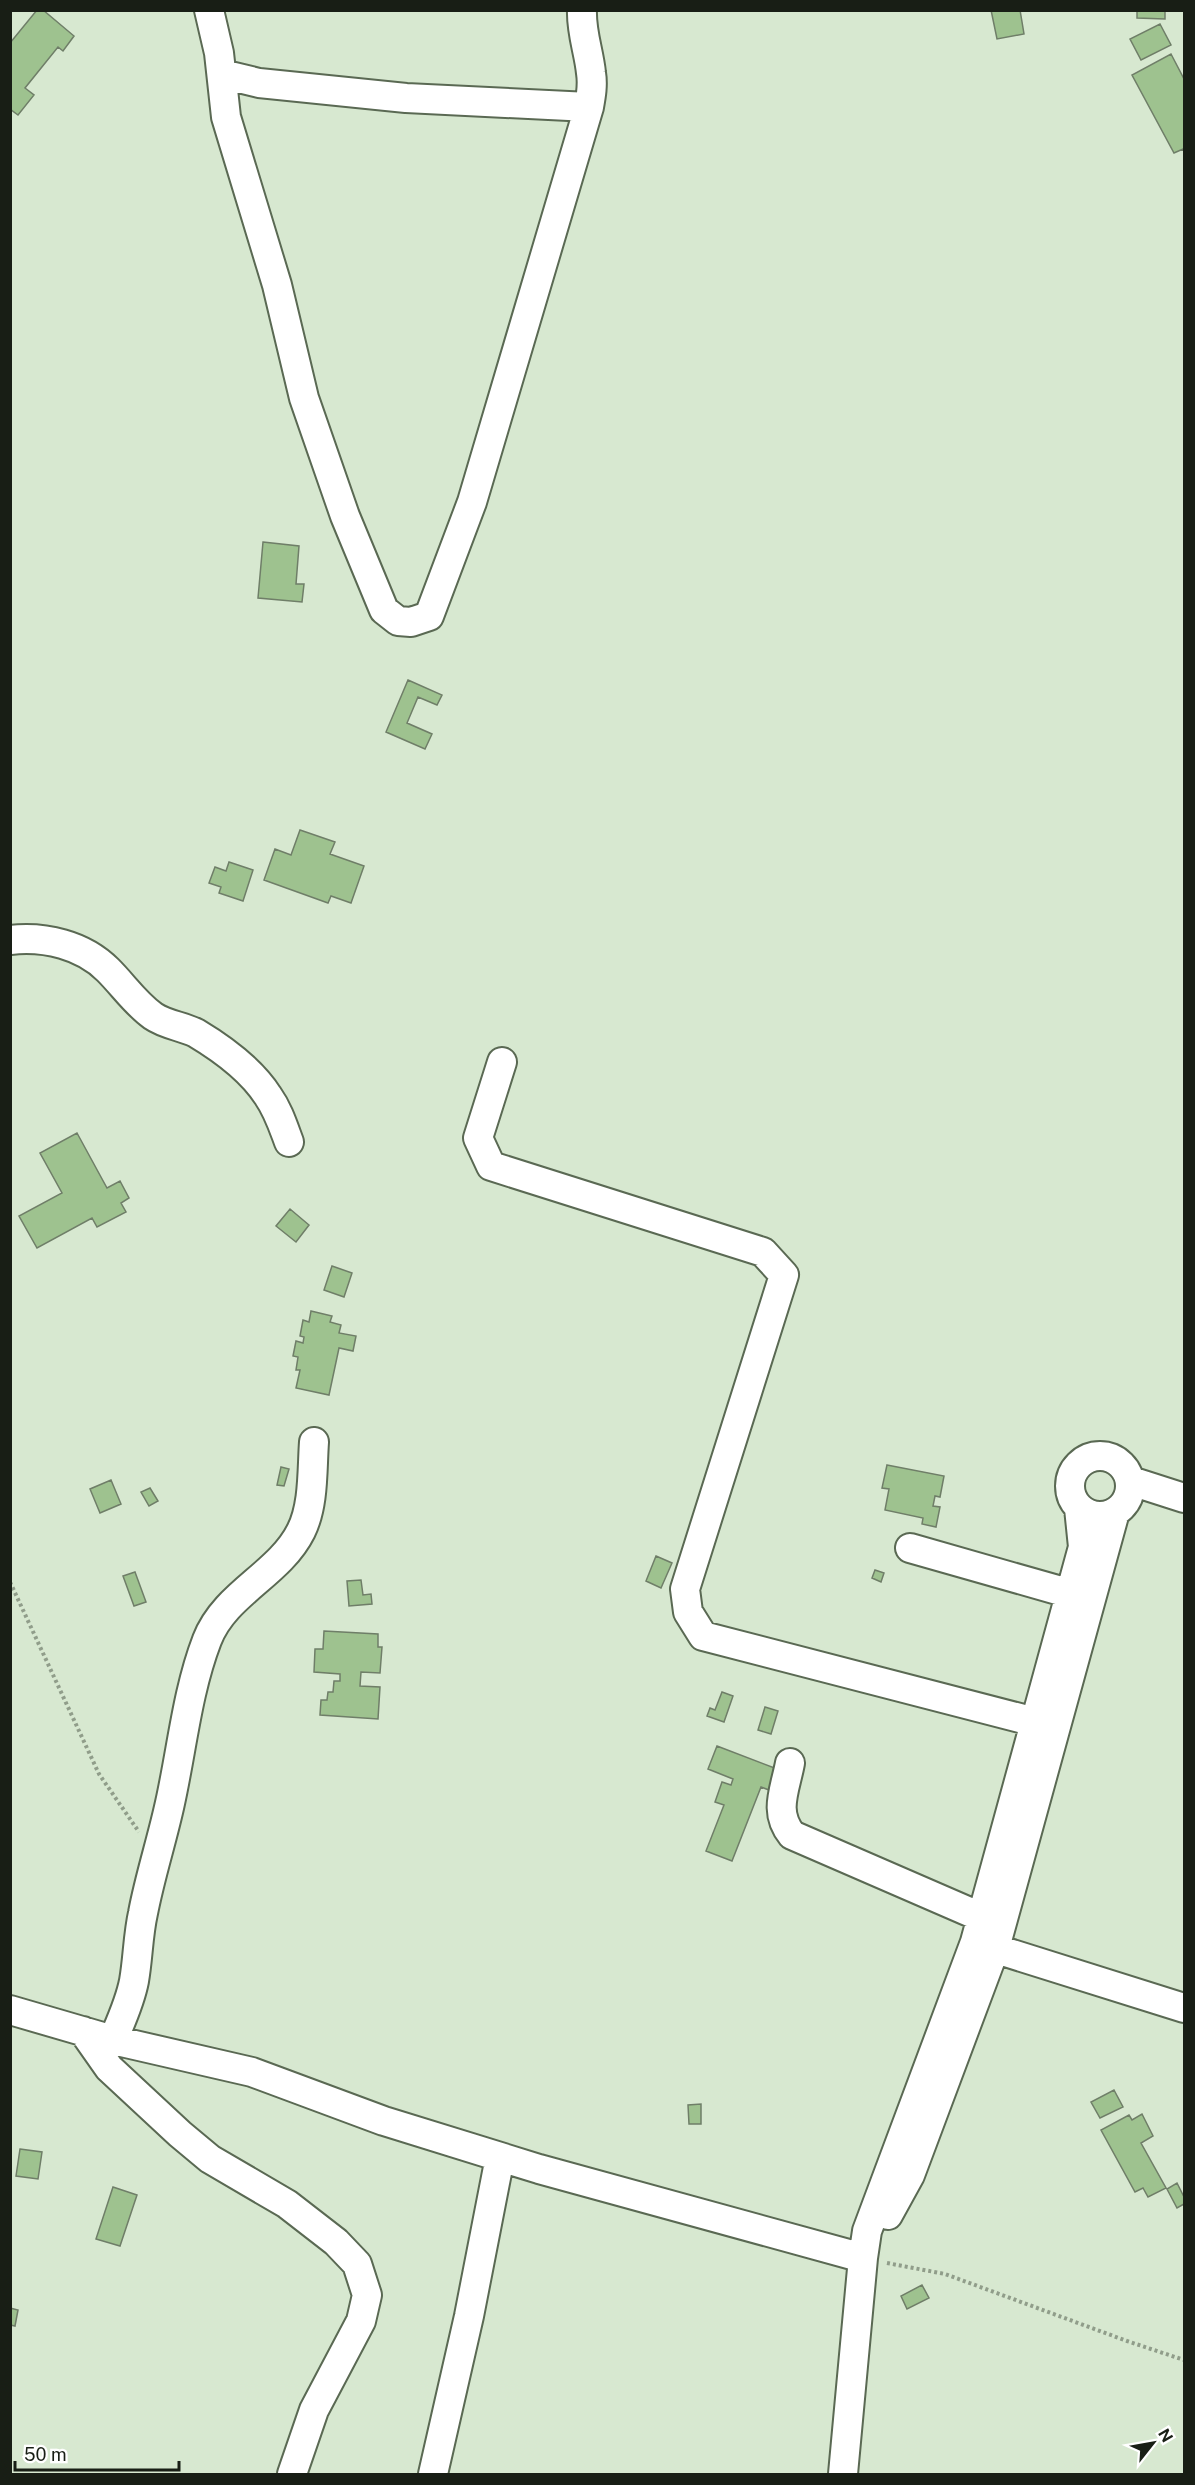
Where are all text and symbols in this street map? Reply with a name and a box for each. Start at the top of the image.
north arrow [1123,2413,1183,2473]
text: N [1154,2425,1177,2446]
scale bar [15,2434,178,2472]
text: 50 m [24,2444,67,2465]

